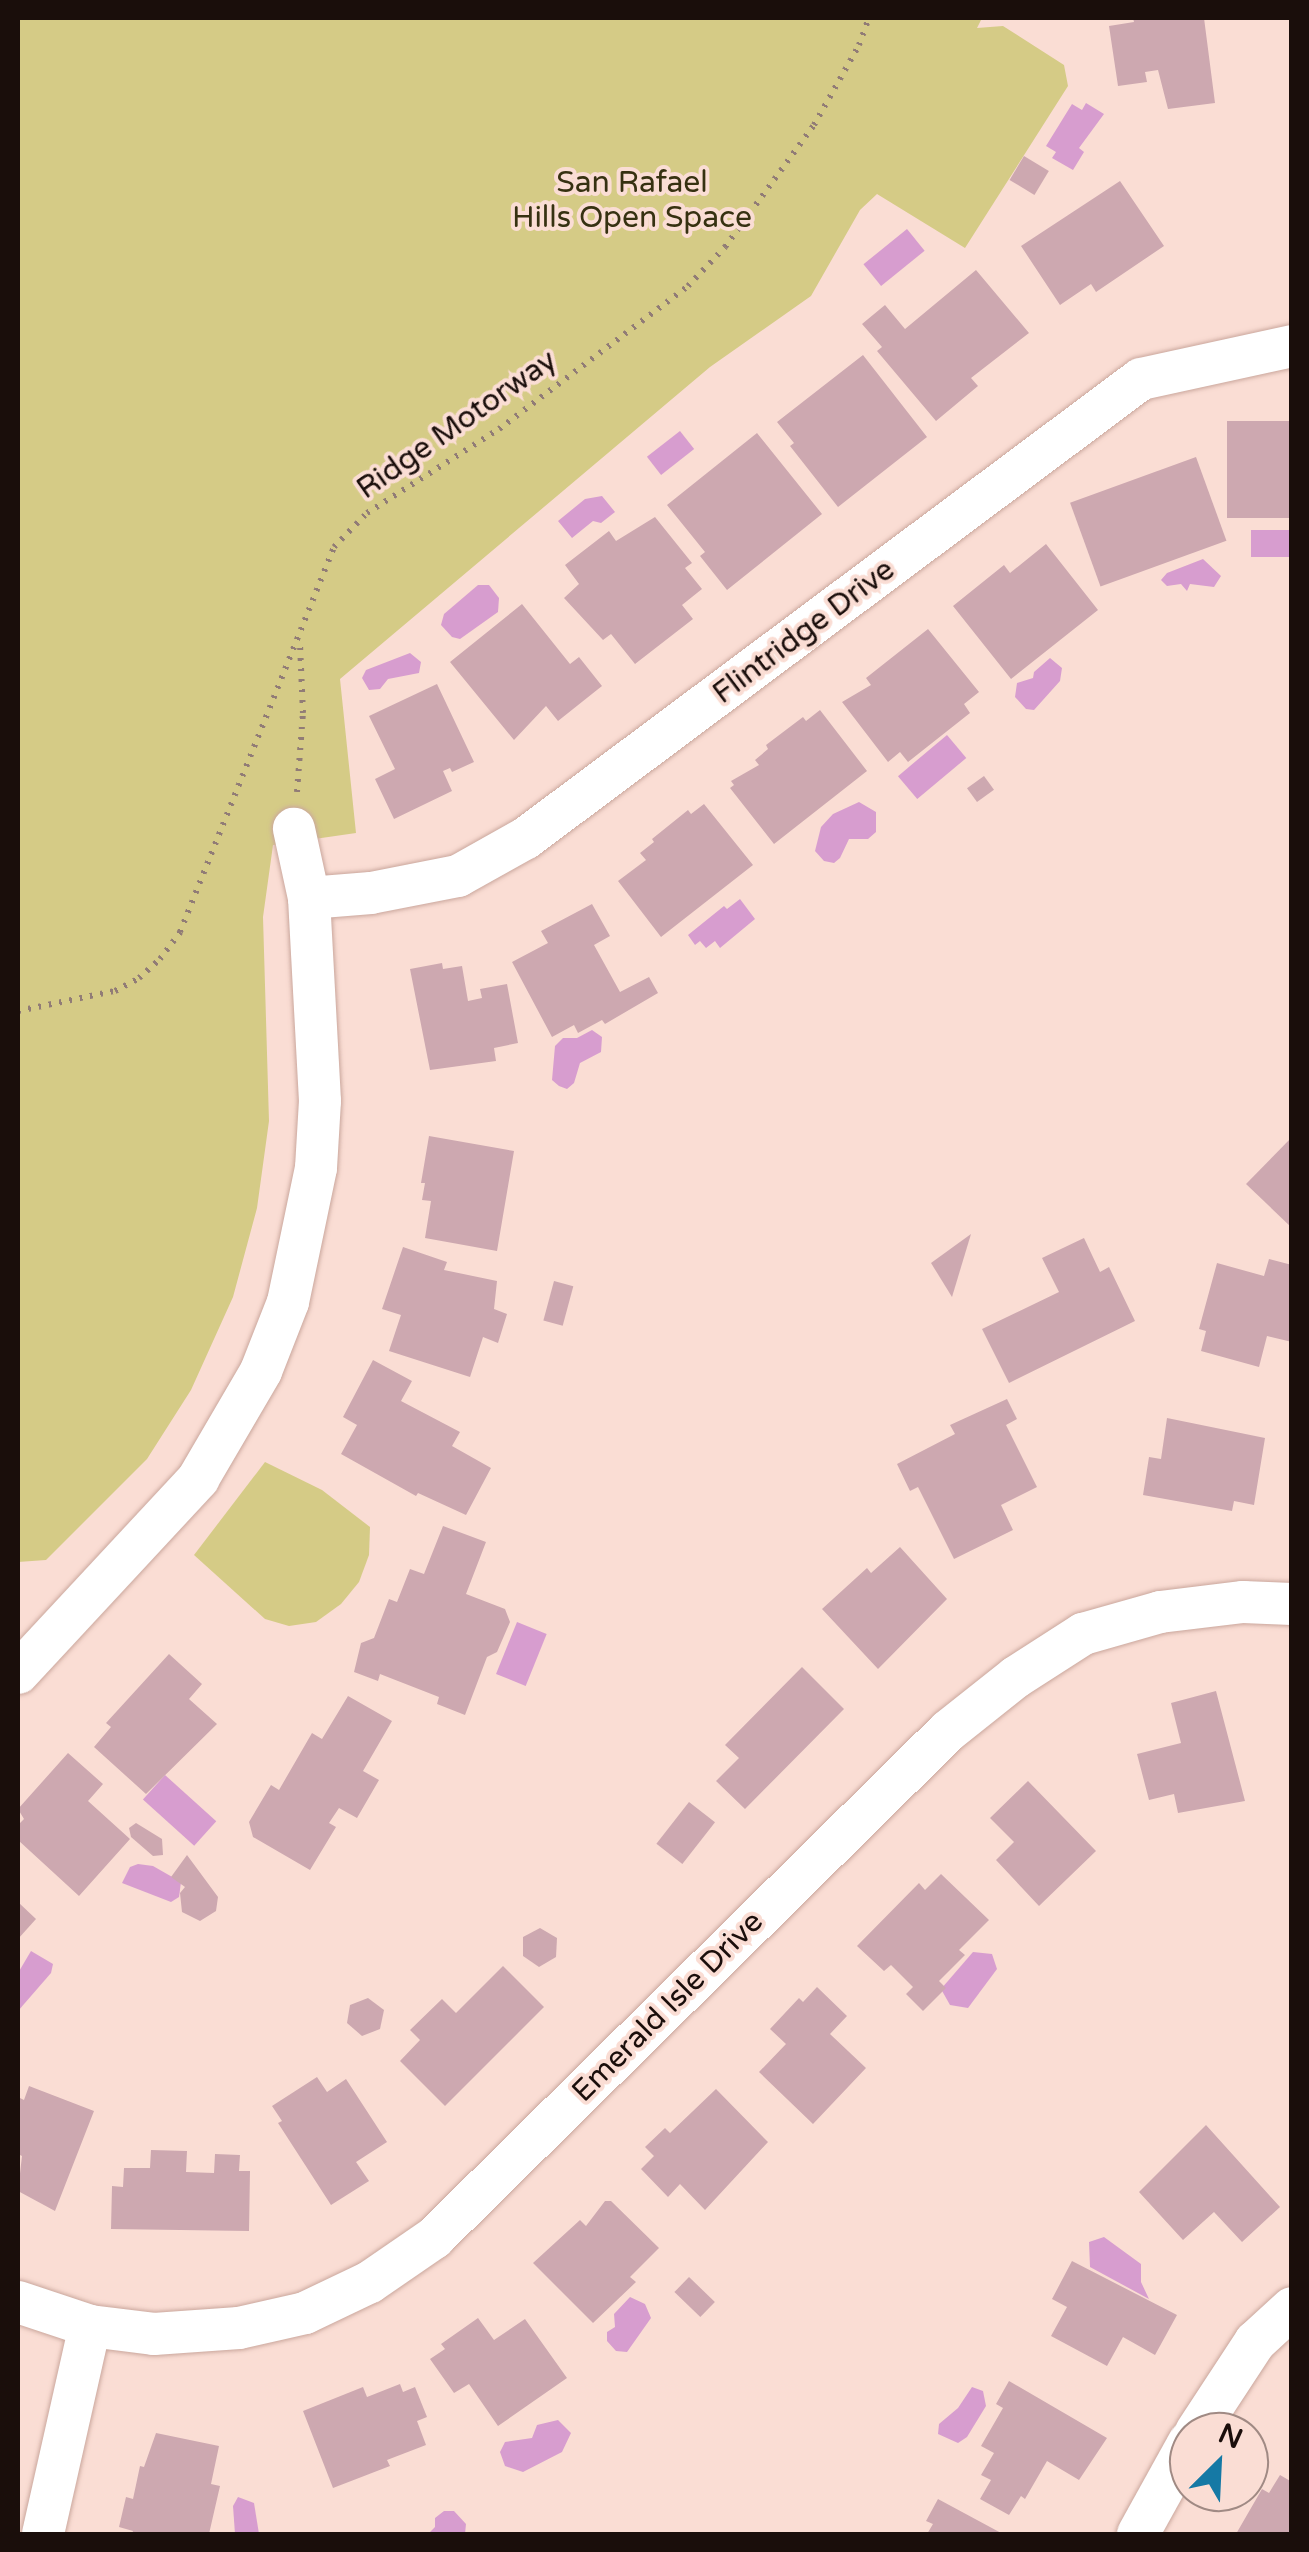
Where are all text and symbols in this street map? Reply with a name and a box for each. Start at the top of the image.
park label: San Rafael Hills Open Space [512,165,752,236]
street label: Ridge Motorway [350,343,564,507]
street label: Flintridge Drive [706,552,902,712]
street label: Emerald Isle Drive [565,1904,771,2110]
north arrow [1169,2412,1269,2512]
text: N [1213,2416,1248,2457]

